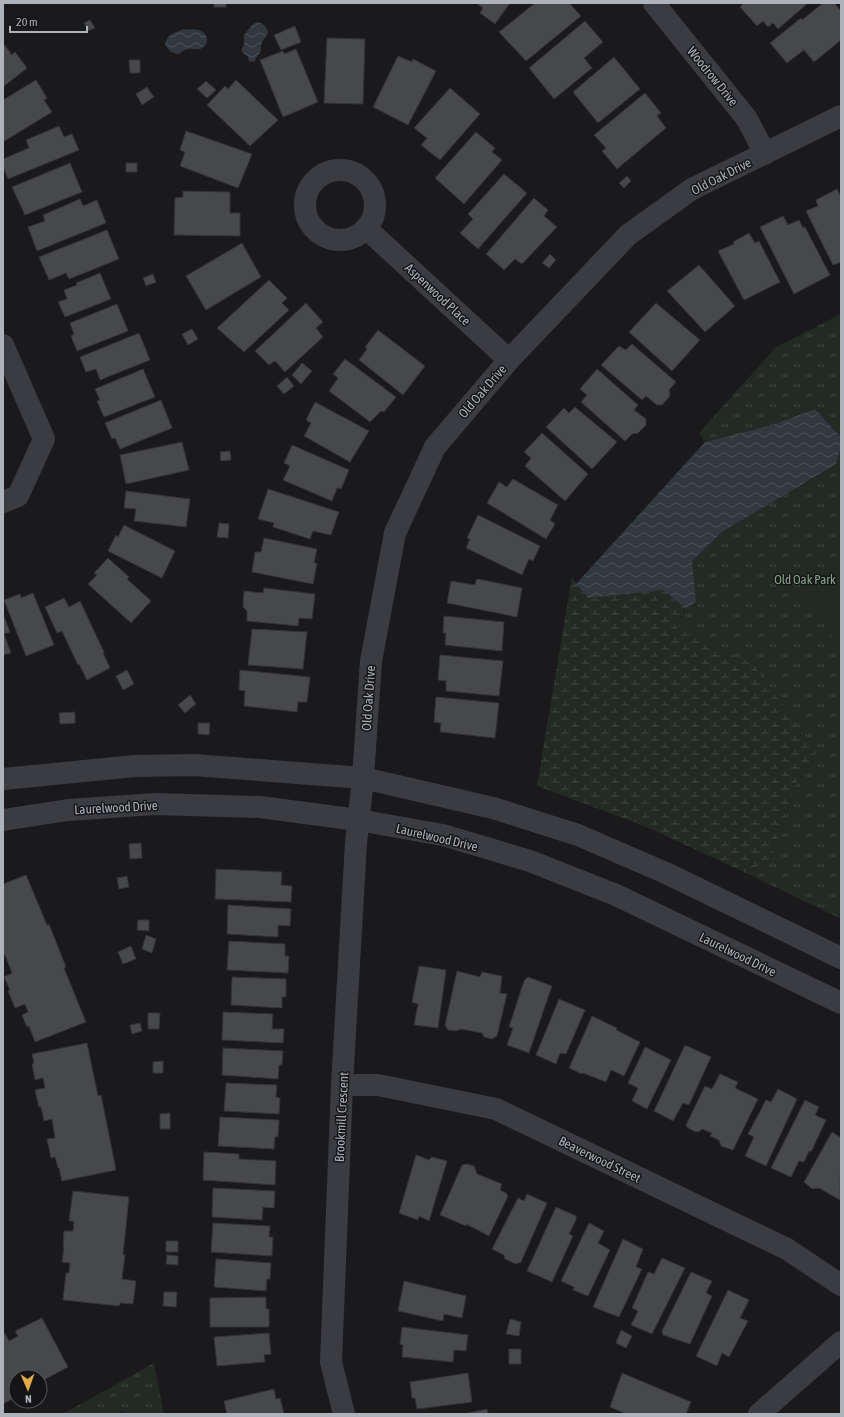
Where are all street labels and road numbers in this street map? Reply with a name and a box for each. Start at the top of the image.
street label: Woodrow Drive [684,44,741,109]
street label: Old Oak Drive [689,155,754,198]
street label: Aspenwood Place [402,260,473,328]
street label: Old Oak Drive [455,362,509,421]
street label: Old Oak Drive [359,665,378,731]
street label: Laurelwood Drive [74,798,158,817]
street label: Laurelwood Drive [395,821,479,854]
street label: Laurelwood Drive [697,929,779,980]
street label: Brookmill Crescent [332,1071,351,1162]
street label: Beaverwood Street [556,1133,643,1186]

